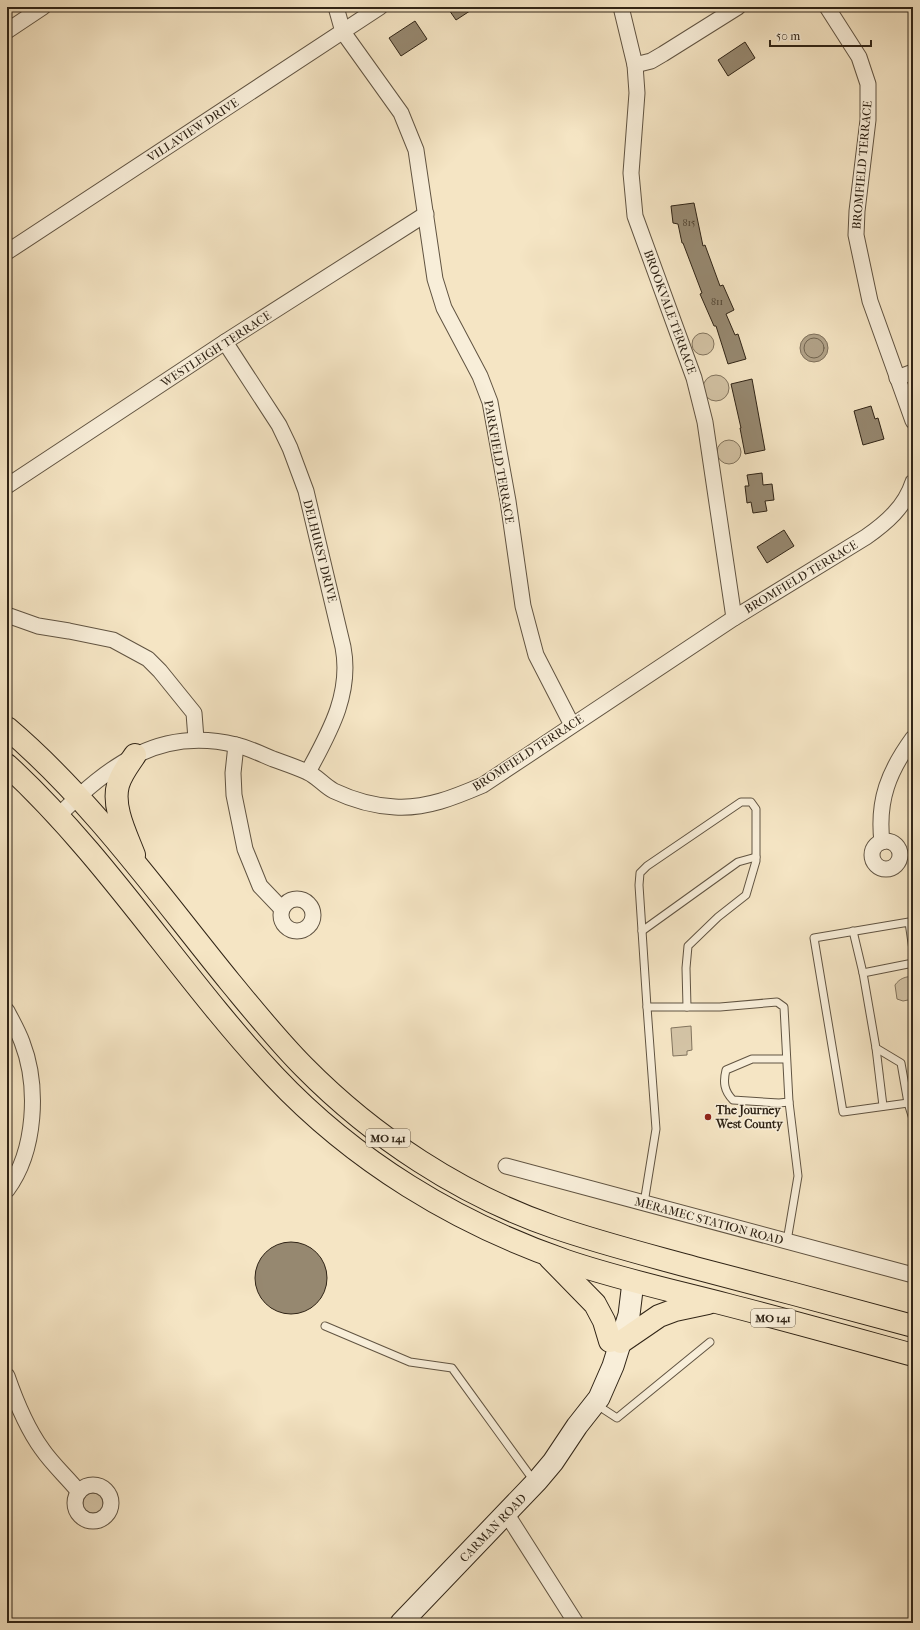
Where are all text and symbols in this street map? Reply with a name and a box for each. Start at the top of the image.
scale bar [770,22,871,48]
text: 50 m [776,29,800,43]
street label: VILLAVIEW DRIVE [144,95,241,165]
street label: BROMFIELD TERRACE [849,100,875,230]
house number: 815 [683,217,695,229]
street label: BROOKVALE TERRACE [641,248,699,376]
house number: 811 [711,296,723,308]
street label: WESTLEIGH TERRACE [157,308,274,390]
street label: PARKFIELD TERRACE [481,399,517,525]
street label: DELHURST DRIVE [300,498,340,604]
street label: BROMFIELD TERRACE [742,538,860,616]
street label: BROMFIELD TERRACE [470,712,586,794]
place label: The Journey West County [715,1103,783,1132]
marker: The Journey West County [703,1112,713,1122]
road number: MO 141 [366,1129,410,1147]
street label: MERAMEC STATION ROAD [633,1194,785,1248]
road number: MO 141 [751,1309,795,1327]
street label: CARMAN ROAD [457,1491,529,1565]

